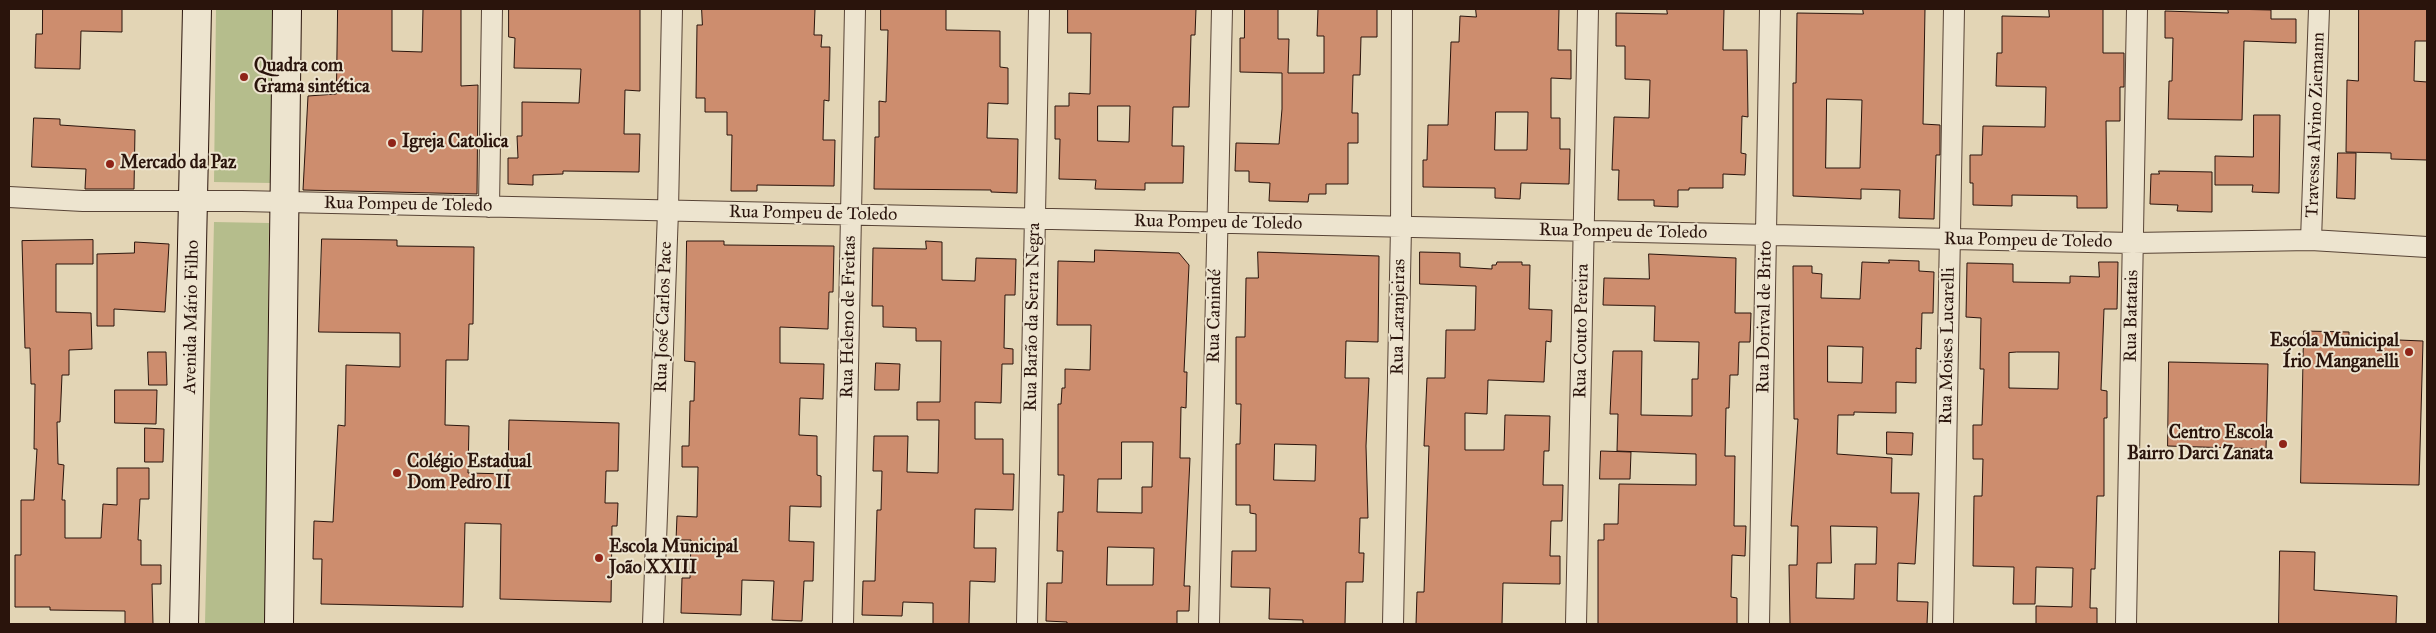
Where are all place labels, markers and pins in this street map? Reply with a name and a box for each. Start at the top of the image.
place label: Quadra com Grama sintética [254,56,370,98]
marker: Quadra com Grama sintética [238,71,250,83]
place label: Igreja Catolica [402,132,508,154]
marker: Igreja Catolica [386,137,398,149]
place label: Mercado da Paz [120,153,236,175]
marker: Mercado da Paz [104,158,116,170]
place label: Escola Municipal Írio Manganelli [2270,331,2399,374]
marker: Escola Municipal Írio Manganelli [2403,346,2415,358]
place label: Centro Escola Bairro Darci Zanata [2127,423,2273,466]
marker: Centro Escola Bairro Darci Zanata [2277,438,2289,450]
place label: Colégio Estadual Dom Pedro II [407,452,532,494]
marker: Colégio Estadual Dom Pedro II [391,467,403,479]
place label: Escola Municipal João XXIII [609,537,738,580]
marker: Escola Municipal João XXIII [593,552,605,564]

